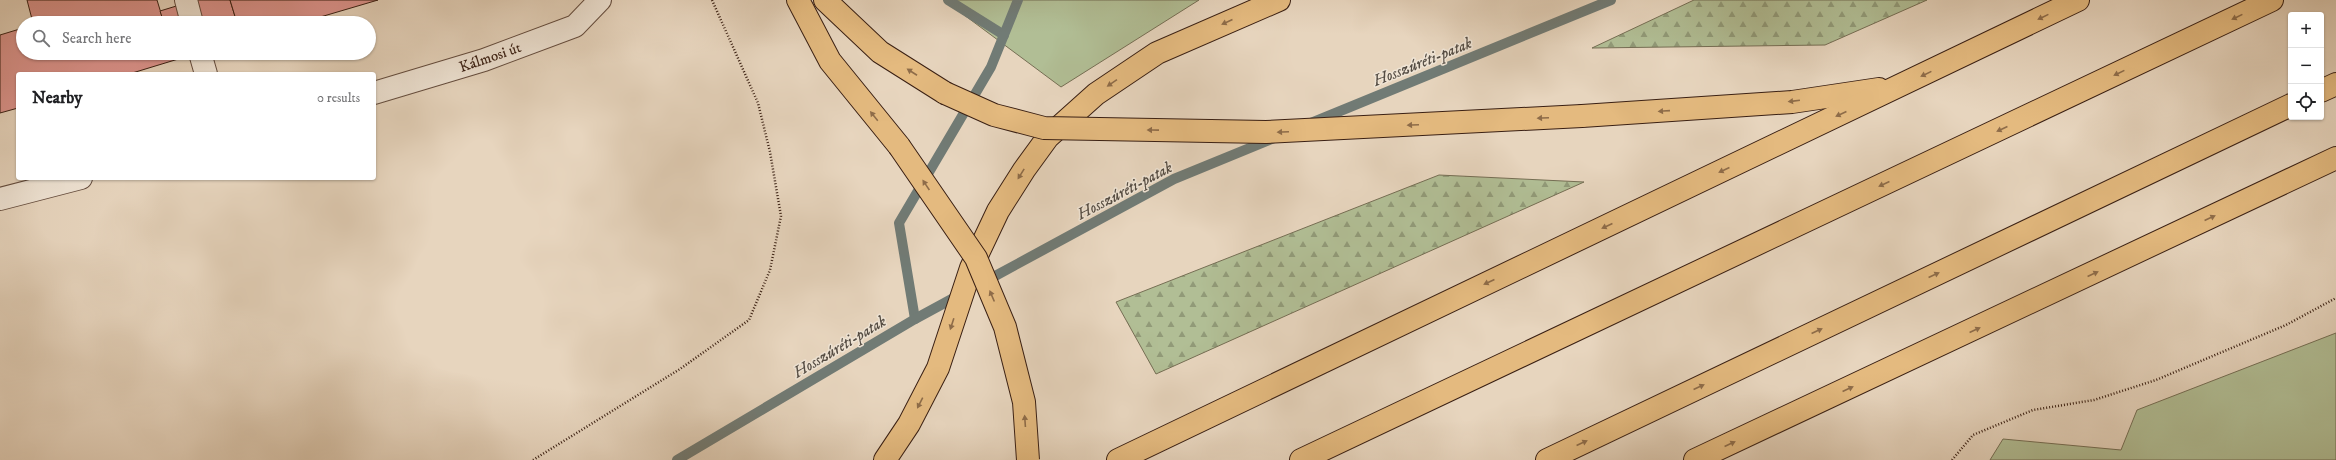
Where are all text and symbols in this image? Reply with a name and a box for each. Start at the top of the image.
map controls [2288,12,2324,120]
button: + [2288,12,2324,48]
one-way arrow [2037,14,2049,20]
one-way arrow [2231,14,2242,20]
search box [16,16,376,60]
one-way arrow [1221,19,1232,25]
icon: search [30,27,52,49]
text: Search here [62,29,131,48]
water label: Hosszúréti-patak [1369,33,1475,91]
street label: Kálmosi út [457,38,524,77]
button: − [2288,48,2324,84]
one-way arrow [906,69,918,76]
one-way arrow [2114,70,2125,76]
one-way arrow [1920,71,1932,77]
one-way arrow [1107,79,1117,87]
button: locate [2288,84,2324,120]
text: Nearby [32,87,82,109]
text: 0 results [317,90,360,106]
one-way arrow [1788,98,1800,105]
one-way arrow [1658,107,1670,114]
one-way arrow [870,111,879,122]
one-way arrow [1836,111,1847,117]
one-way arrow [1537,115,1549,122]
one-way arrow [1407,121,1419,128]
one-way arrow [1996,126,2008,132]
one-way arrow [1146,127,1159,133]
one-way arrow [1277,128,1289,135]
water label: Hosszúréti-patak [1072,157,1176,225]
one-way arrow [1718,167,1730,173]
one-way arrow [1017,169,1025,179]
one-way arrow [922,180,930,190]
one-way arrow [1879,181,1890,187]
one-way arrow [2204,215,2216,221]
one-way arrow [1601,223,1612,229]
one-way arrow [2087,271,2098,277]
one-way arrow [1928,272,1940,278]
one-way arrow [1484,279,1495,285]
one-way arrow [989,291,995,302]
water label: Hosszúréti-patak [788,311,890,383]
one-way arrow [949,319,955,331]
one-way arrow [1970,327,1981,333]
one-way arrow [1811,328,1822,334]
one-way arrow [1694,384,1705,390]
one-way arrow [1843,386,1854,392]
one-way arrow [917,397,923,408]
one-way arrow [1022,415,1029,427]
one-way arrow [1576,440,1588,446]
one-way arrow [1725,441,1736,447]

